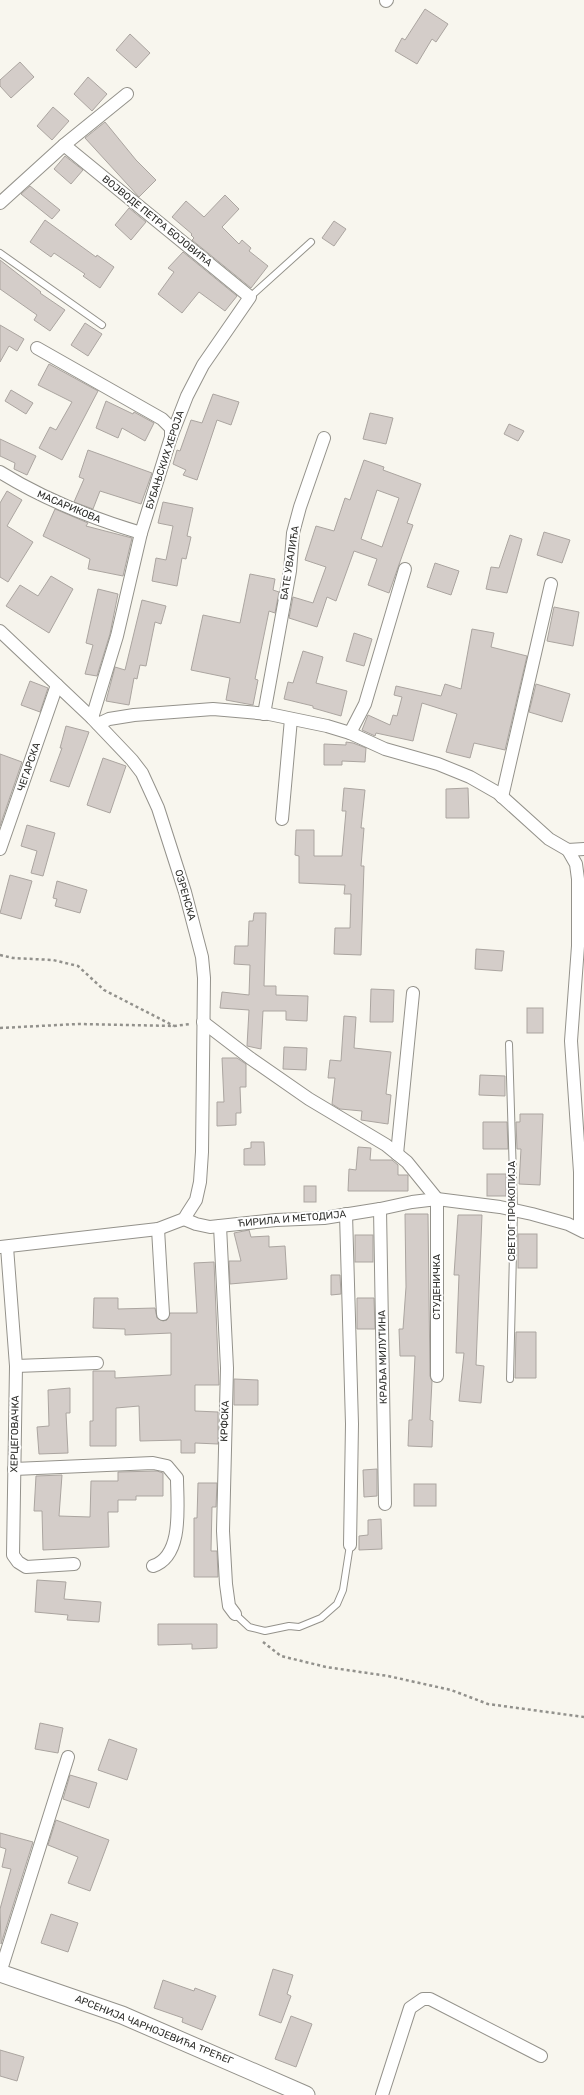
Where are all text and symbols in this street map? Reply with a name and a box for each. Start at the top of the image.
street label: ВОЈВОДЕ ПЕТРА БОЈОВИЋА [100,173,215,269]
street label: БУБАЊСКИХ ХЕРОЈА [143,409,187,511]
street label: МАСАРИКОВА [35,488,103,526]
street label: БАТЕ УВАЛИЋА [278,525,302,601]
street label: ЧЕГАРСКА [15,741,43,793]
street label: ОЗРЕНСКА [172,868,198,922]
street label: СВЕТОГ ПРОКОПИЈА [506,1161,518,1261]
street label: ЋИРИЛА И МЕТОДИЈА [237,1208,347,1230]
street label: СТУДЕНИЧКА [431,1254,443,1320]
street label: КРАЉА МИЛУТИНА [376,1310,390,1404]
street label: ХЕРЦЕГОВАЧКА [8,1395,22,1473]
street label: КРФСКА [218,1400,232,1442]
street label: АРСЕНИЈА ЧАРНОЈЕВИЋА ТРЕЋЕГ [73,1993,235,2068]

